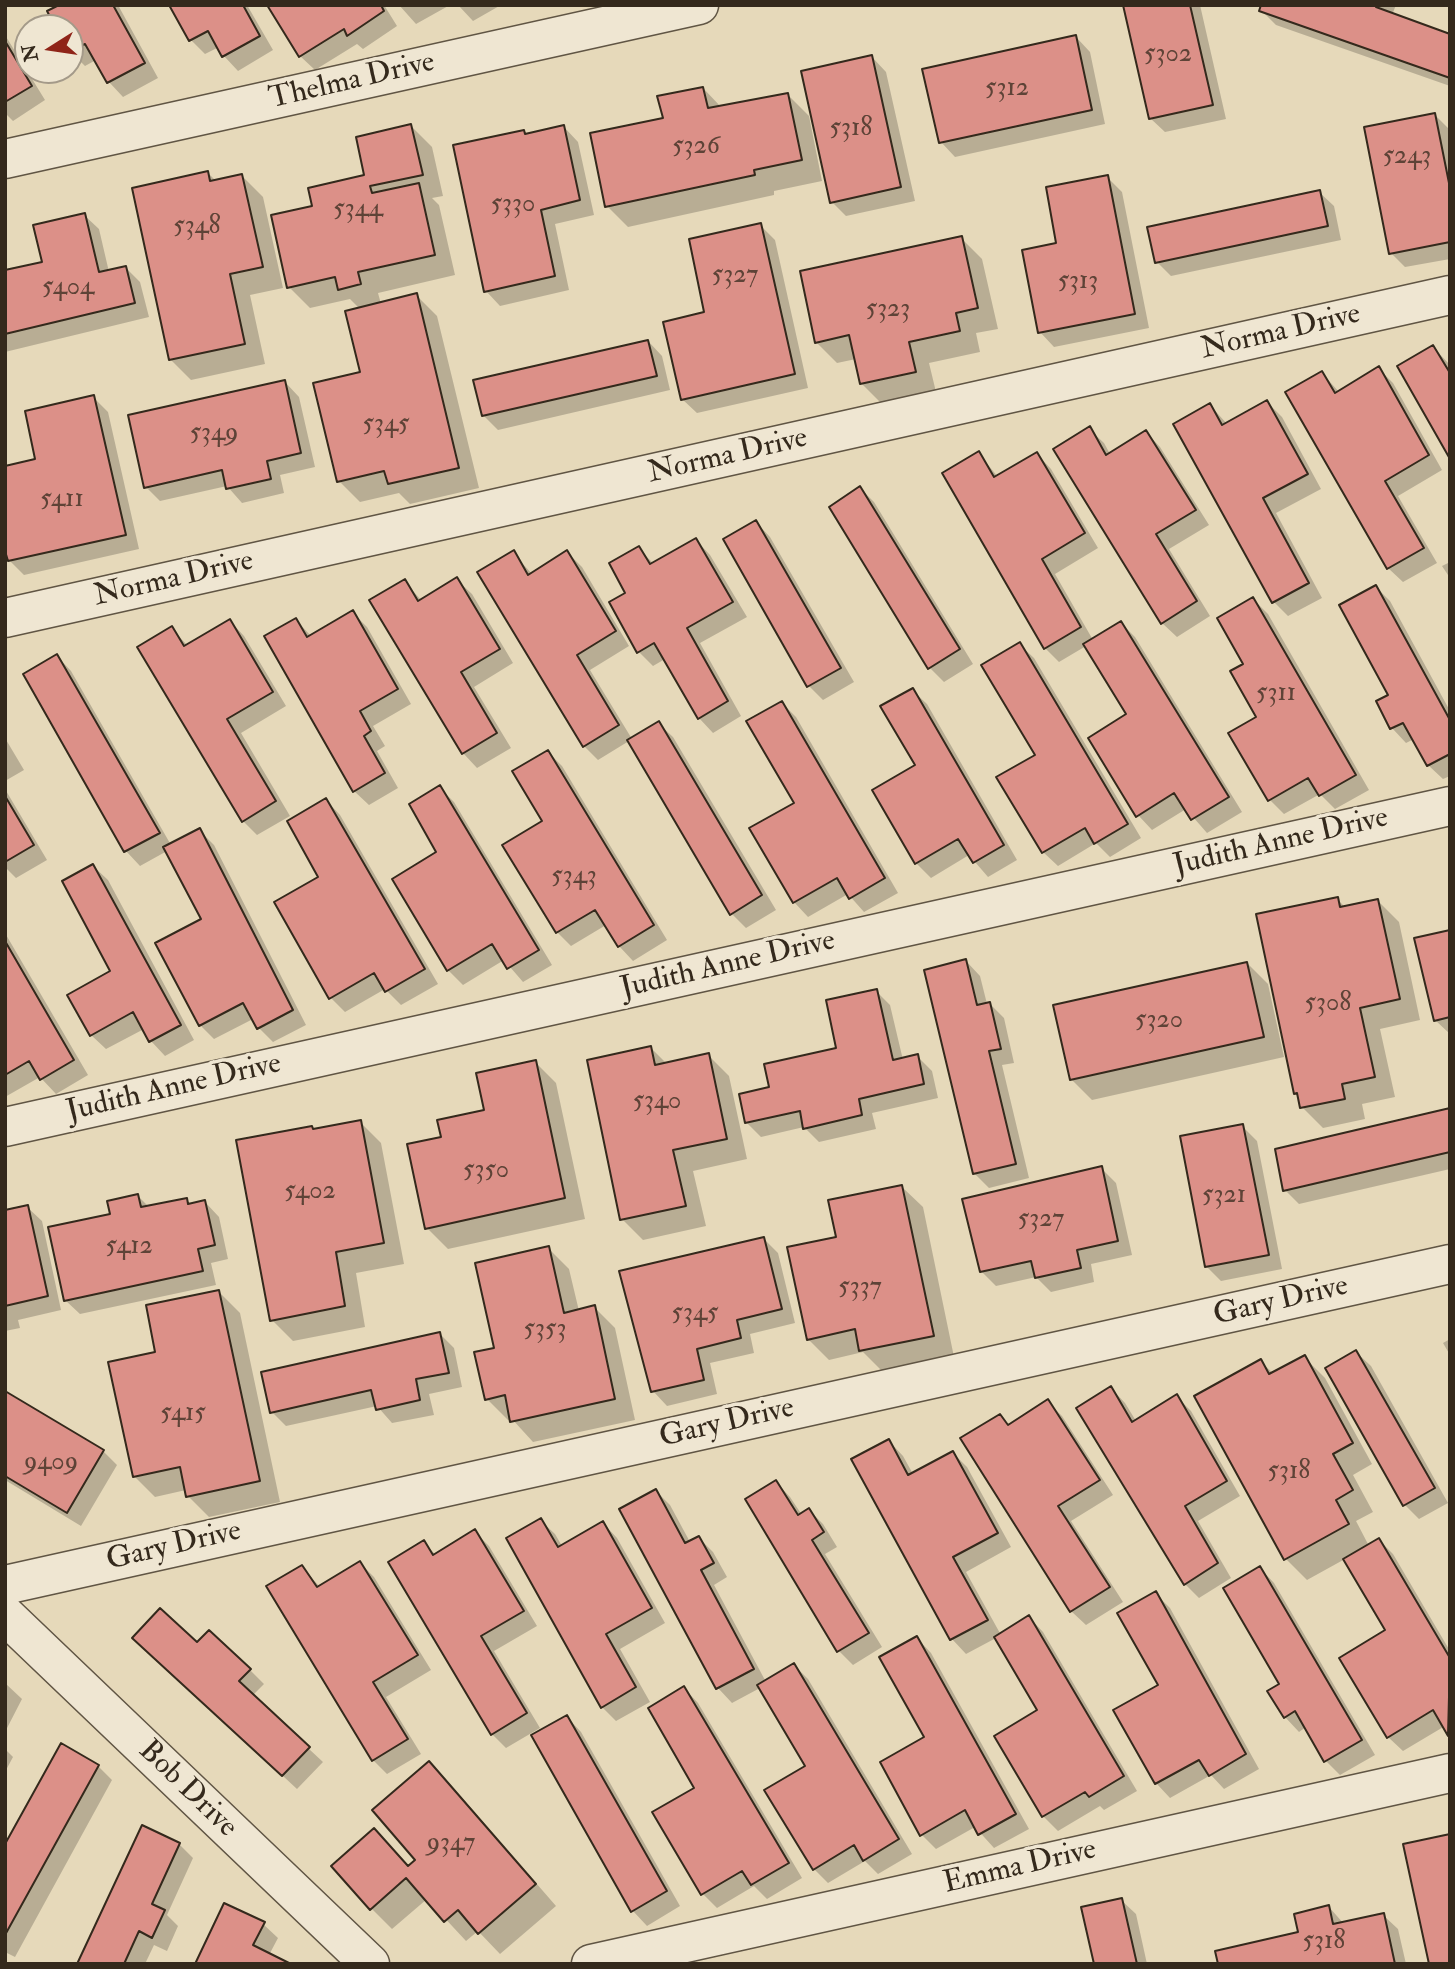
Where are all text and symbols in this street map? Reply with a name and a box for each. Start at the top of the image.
north arrow [14,14,84,84]
house number: 5302 [1144,39,1192,71]
text: N [17,42,44,64]
street label: Thelma Drive [266,45,438,119]
house number: 5312 [985,73,1029,105]
house number: 5318 [830,113,872,145]
house number: 5326 [672,131,720,163]
house number: 5243 [1383,141,1431,173]
house number: 5330 [491,189,535,221]
house number: 5344 [333,194,383,226]
house number: 5348 [173,211,221,243]
house number: 5327 [712,260,758,292]
house number: 5313 [1058,266,1098,298]
house number: 5404 [42,272,94,304]
house number: 5323 [866,294,910,326]
street label: Norma Drive [1198,297,1364,369]
house number: 5345 [363,409,409,441]
house number: 5349 [190,418,238,450]
street label: Norma Drive [645,421,811,493]
house number: 5411 [40,484,84,516]
street label: Norma Drive [91,544,257,616]
house number: 5311 [1256,678,1296,710]
street label: Judith Anne Drive [1170,801,1392,885]
house number: 5343 [551,861,597,893]
street label: Judith Anne Drive [617,924,839,1008]
house number: 5308 [1305,988,1351,1020]
house number: 5320 [1135,1005,1183,1037]
street label: Judith Anne Drive [63,1047,285,1131]
house number: 5340 [633,1086,681,1118]
house number: 5350 [463,1155,509,1187]
house number: 5402 [284,1176,336,1208]
house number: 5321 [1202,1180,1246,1212]
house number: 5327 [1018,1204,1064,1236]
house number: 5412 [105,1231,153,1263]
street label: Gary Drive [1210,1269,1352,1335]
house number: 5337 [838,1272,882,1304]
house number: 5345 [672,1298,718,1330]
house number: 5353 [524,1314,566,1346]
street label: Gary Drive [656,1391,798,1457]
house number: 5415 [160,1398,206,1430]
house number: 9409 [24,1447,78,1479]
house number: 5318 [1268,1456,1310,1488]
street label: Gary Drive [103,1514,245,1580]
street label: Bob Drive [130,1734,244,1846]
house number: 9347 [427,1828,475,1860]
street label: Emma Drive [940,1833,1100,1903]
house number: 5318 [1303,1926,1345,1958]

